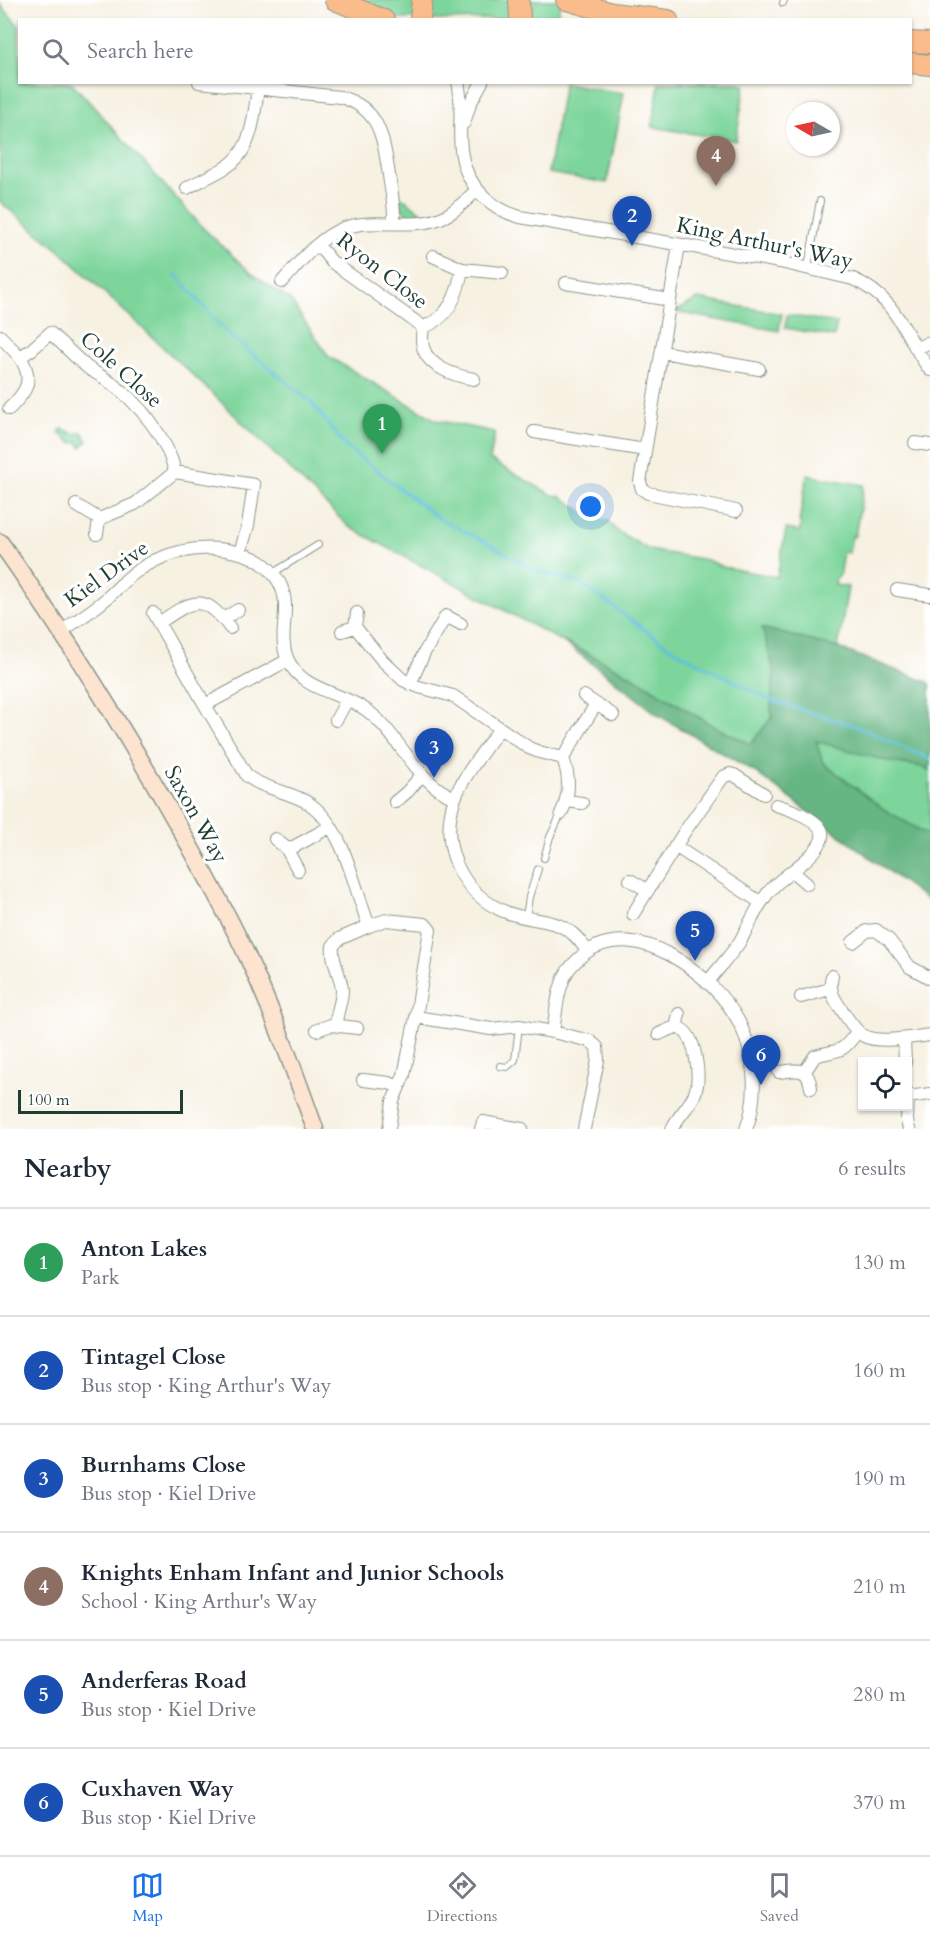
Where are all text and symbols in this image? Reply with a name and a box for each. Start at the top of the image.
search box [18,18,912,84]
icon: search [39,35,72,68]
text: Search here [87,36,194,66]
north arrow [786,102,840,156]
pin: 4 [696,136,736,186]
pin: 2 [612,196,652,246]
street label: King Arthur's Way [674,210,856,276]
street label: Ryon Close [330,225,435,316]
street label: Cole Close [73,325,169,415]
pin: 1 [362,404,401,454]
your location [576,492,605,521]
street label: Kiel Drive [58,533,155,615]
pin: 3 [414,728,454,778]
street label: Saxon Way [157,760,235,869]
pin: 5 [676,912,714,961]
pin: 6 [742,1036,780,1085]
map controls [858,1057,912,1111]
button: locate [858,1057,912,1111]
scale bar [18,1087,183,1114]
text: 100 m [27,1089,69,1111]
text: Nearby [24,1151,112,1186]
text: 6 results [838,1155,906,1182]
text: Anton Lakes [81,1234,207,1264]
text: 1 [38,1249,49,1276]
text: 130 m [853,1249,906,1276]
text: Park [81,1264,119,1291]
text: Tintagel Close [81,1342,226,1372]
text: 2 [38,1357,49,1384]
text: 160 m [853,1357,906,1384]
text: Bus stop · King Arthur's Way [81,1372,331,1399]
text: Burnhams Close [81,1450,246,1480]
text: 3 [38,1465,49,1492]
text: 190 m [853,1465,906,1492]
text: Bus stop · Kiel Drive [81,1480,256,1507]
text: Knights Enham Infant and Junior Schools [81,1558,504,1588]
text: 4 [38,1573,49,1600]
text: 210 m [853,1573,906,1600]
text: School · King Arthur's Way [81,1588,317,1615]
text: Anderferas Road [81,1666,247,1696]
text: 5 [38,1681,49,1708]
text: 280 m [853,1681,906,1708]
text: Bus stop · Kiel Drive [81,1696,256,1723]
text: Cuxhaven Way [81,1774,234,1804]
text: 6 [38,1789,49,1816]
text: 370 m [853,1789,906,1816]
text: Bus stop · Kiel Drive [81,1804,256,1831]
tab: Map [131,1869,164,1927]
tab: Directions [427,1869,497,1927]
tab: Saved [760,1869,799,1927]

